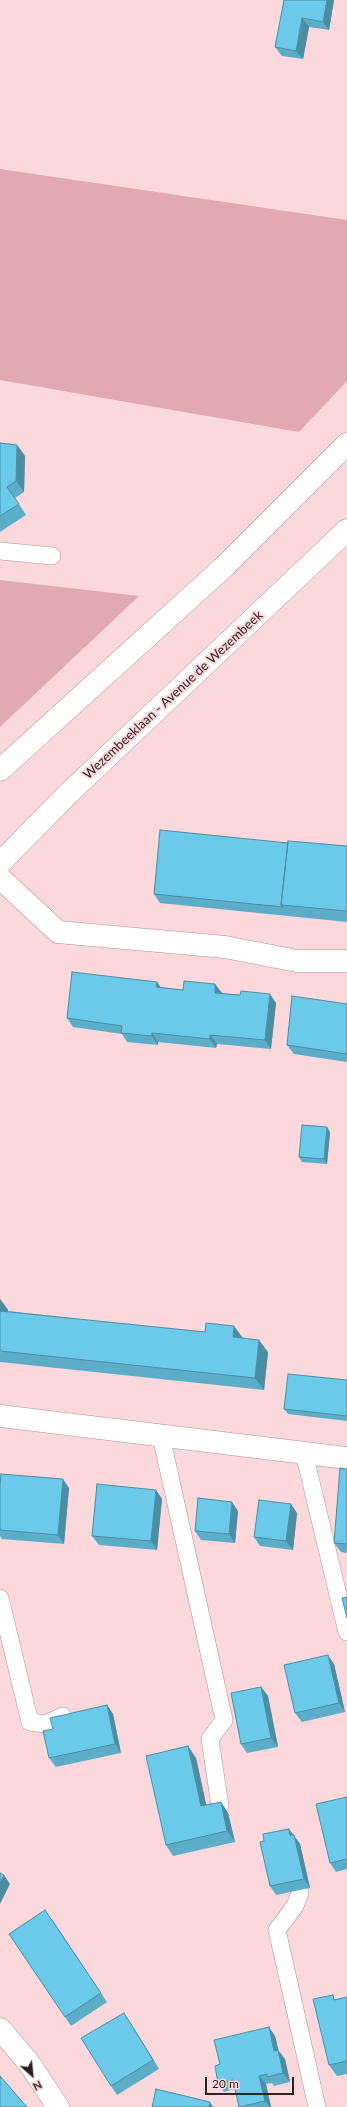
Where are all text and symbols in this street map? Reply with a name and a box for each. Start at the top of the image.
street label: Wezembeeklaan - Avenue de Wezembeek [80,608,266,782]
north arrow [12,2055,52,2095]
scale bar [207,2069,296,2095]
text: 20 m [212,2076,239,2091]
text: N [31,2078,44,2094]

